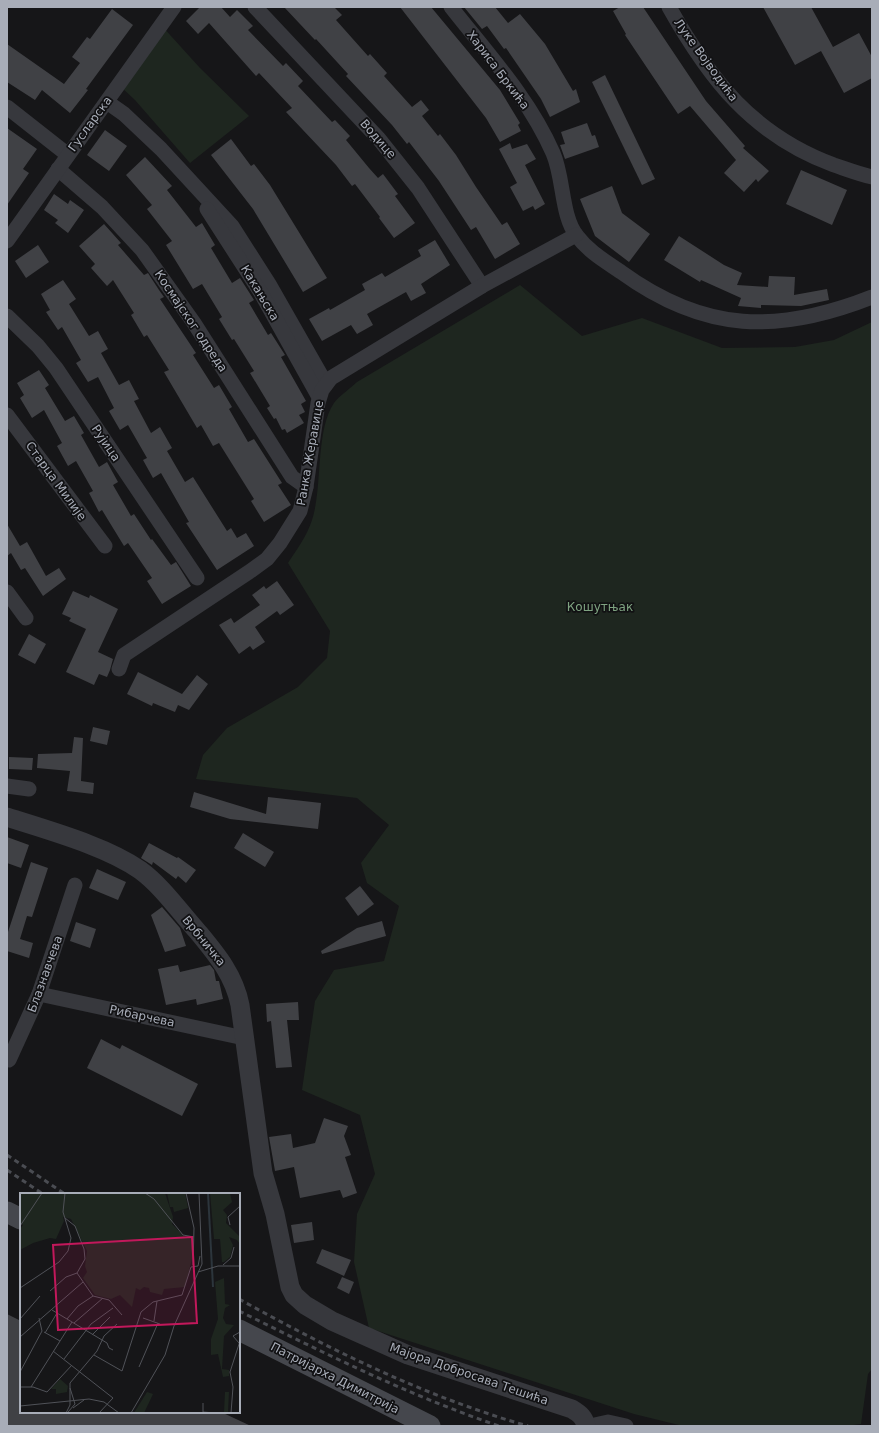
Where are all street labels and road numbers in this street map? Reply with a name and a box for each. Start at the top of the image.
street label: Луке Војводића [671,16,741,104]
street label: Хариса Бркића [464,28,532,112]
street label: Гусларска [65,94,115,154]
street label: Водице [357,117,399,161]
street label: Какањска [238,263,282,323]
street label: Космајског одреда [152,267,230,375]
street label: Ранка Жеравице [294,399,326,507]
street label: Рујица [89,422,123,464]
street label: Старца Милије [23,439,89,523]
street label: Врбничка [179,913,229,969]
street label: Блазнавчева [25,934,65,1014]
street label: Рибарчева [108,1002,176,1030]
street label: Патријарха Димитрија [268,1339,402,1417]
street label: Мајора Добросава Тешића [388,1340,550,1408]

